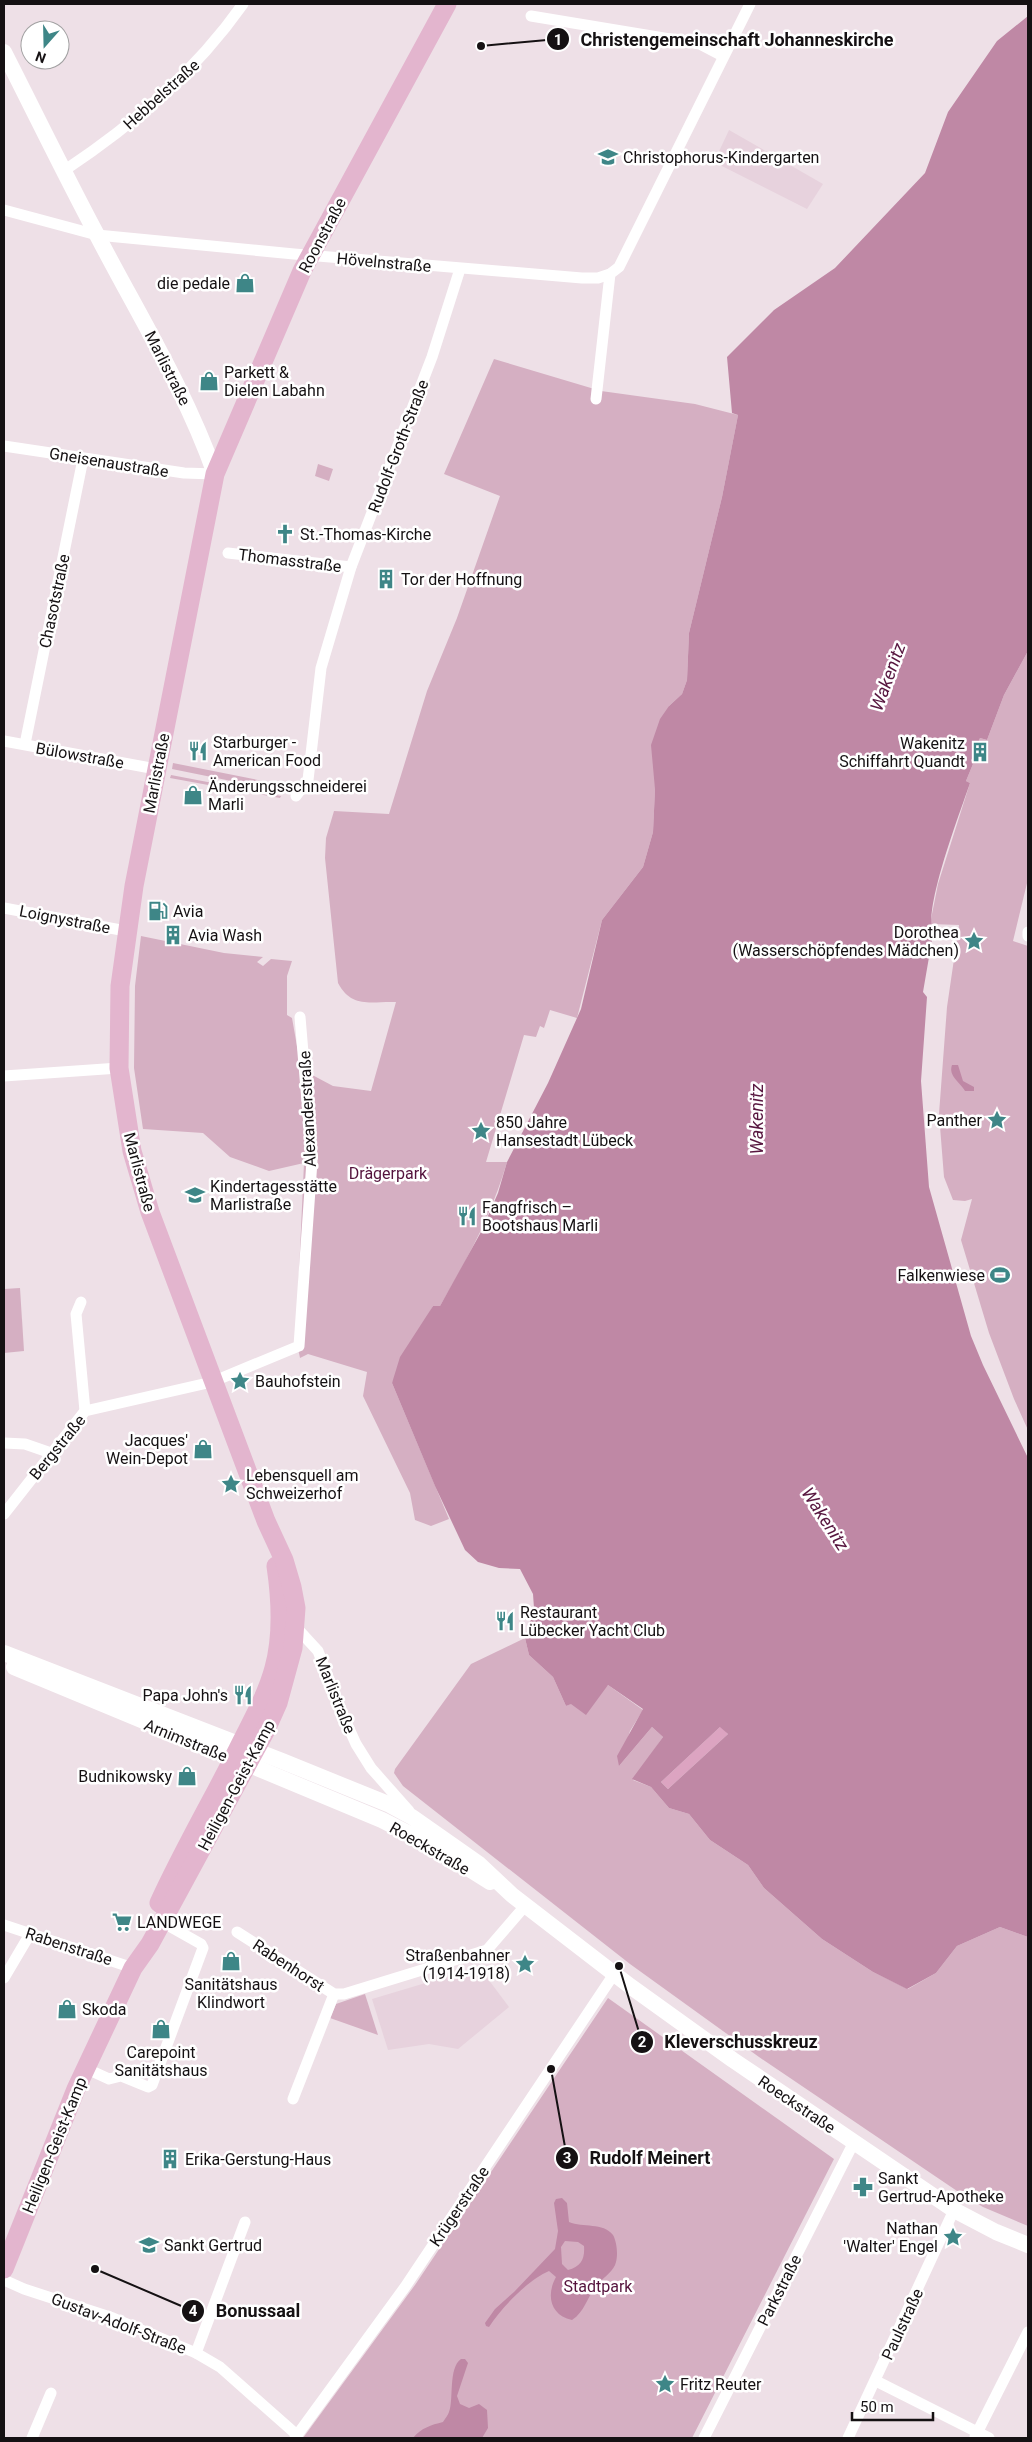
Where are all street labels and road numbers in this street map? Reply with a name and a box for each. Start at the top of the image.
street label: Hebbelstraße [119,55,203,133]
street label: Roonstraße [295,194,350,276]
street label: Hövelnstraße [336,249,432,276]
street label: Marlistraße [141,328,194,409]
street label: Rudolf-Groth-Straße [364,377,433,515]
street label: Gneisenaustraße [48,444,170,481]
street label: Thomasstraße [237,545,343,576]
street label: Chasotstraße [35,552,74,650]
street label: Marlistraße [139,731,174,815]
street label: Bülowstraße [34,738,125,773]
street label: Loignystraße [18,901,112,938]
street label: Alexanderstraße [295,1050,320,1168]
street label: Marlistraße [120,1130,159,1214]
street label: Bergstraße [25,1411,89,1484]
street label: Marlistraße [312,1654,360,1736]
street label: Arnimstraße [141,1715,230,1766]
street label: Heiligen-Geist-Kamp [194,1717,279,1854]
street label: Roeckstraße [386,1818,473,1879]
street label: Rabenstraße [23,1924,115,1969]
street label: Rabenhorst [249,1935,328,1996]
street label: Roeckstraße [754,2072,839,2137]
street label: Heiligen-Geist-Kamp [18,2074,90,2216]
street label: Krügerstraße [426,2163,493,2250]
street label: Parkstraße [753,2251,806,2329]
street label: Paulstraße [878,2285,927,2363]
street label: Gustav-Adolf-Straße [49,2289,189,2358]

